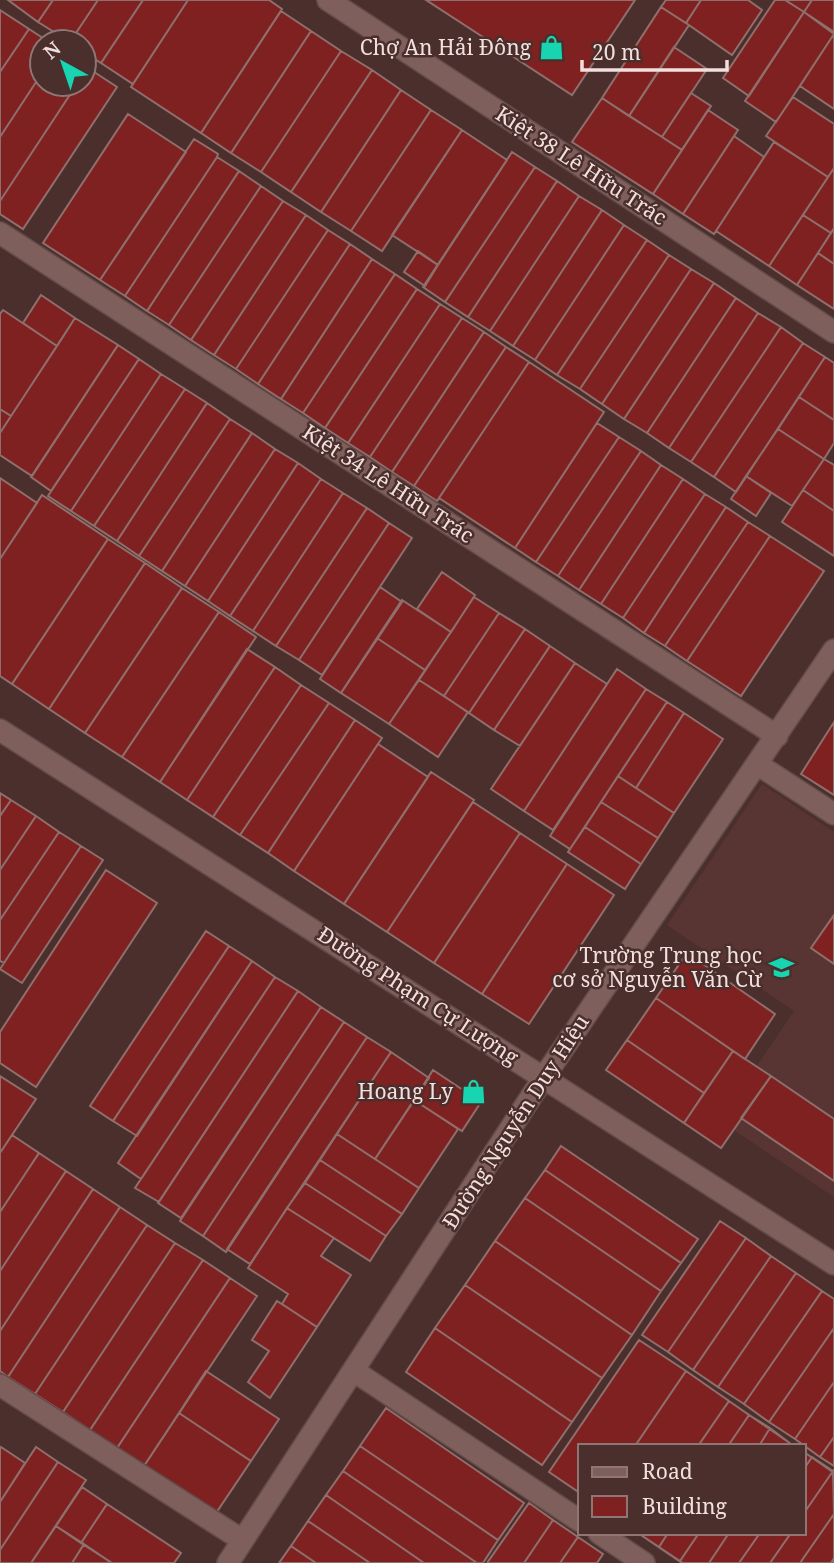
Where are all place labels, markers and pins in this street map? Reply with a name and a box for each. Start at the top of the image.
place label: Chợ An Hải Đông [360,33,532,61]
shop icon: Chợ An Hải Đông [537,34,565,62]
place label: Trường Trung học cơ sở Nguyễn Văn Cừ [552,941,763,993]
school or university icon: Trường Trung học cơ sở Nguyễn Văn Cừ [768,954,796,982]
place label: Hoang Ly [358,1077,453,1105]
shop icon: Hoang Ly [459,1078,487,1106]

